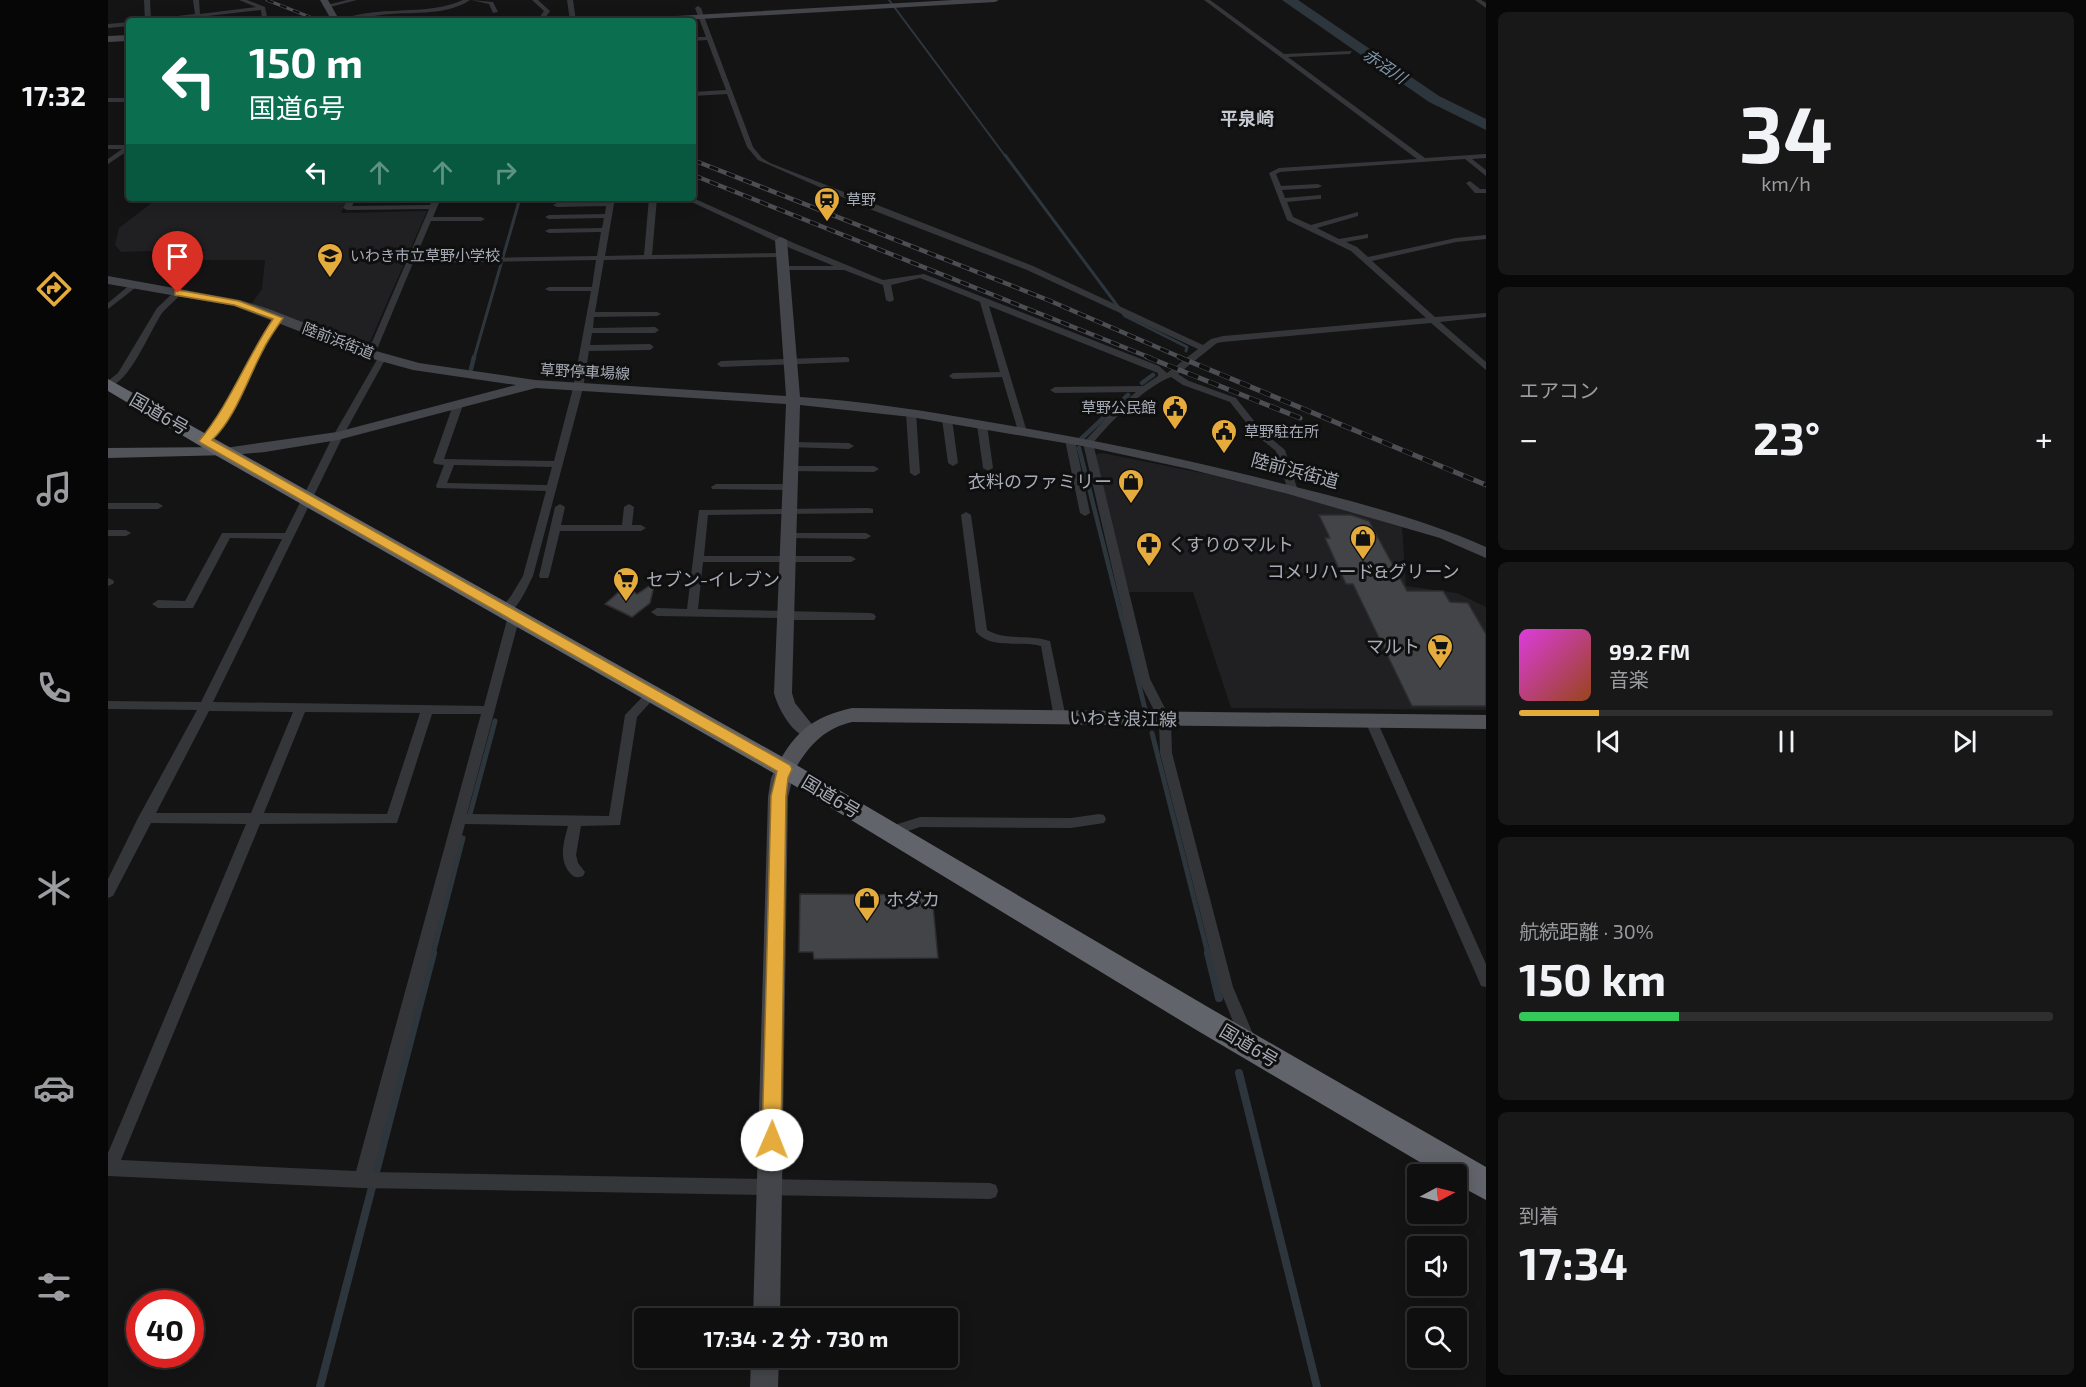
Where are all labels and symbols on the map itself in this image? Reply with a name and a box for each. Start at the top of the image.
water label: 赤沼川 [1360,44,1412,88]
district label: 平泉崎 [1220,107,1274,129]
station icon: 草野 [812,185,842,223]
place label: 草野 [846,190,876,208]
pin [152,231,203,293]
school or university icon: いわき市立草野小学校 [315,241,345,279]
place label: いわき市立草野小学校 [350,246,500,264]
street label: 陸前浜街道 [300,318,377,362]
street label: 草野停車場線 [540,360,630,382]
street label: 国道6号 [126,388,193,439]
public building icon: 草野公民館 [1160,393,1190,431]
place label: 草野公民館 [1081,398,1156,416]
public building icon: 草野駐在所 [1209,417,1239,455]
place label: 草野駐在所 [1244,422,1319,440]
street label: 陸前浜街道 [1249,448,1342,492]
shop icon: 衣料のファミリー [1116,467,1146,505]
place label: 衣料のファミリー [968,470,1112,492]
shop icon: コメリハード&グリーン [1348,523,1378,561]
pharmacy icon: くすりのマルト [1134,530,1164,568]
place label: くすりのマルト [1168,533,1294,555]
place label: コメリハード&グリーン [1267,560,1460,582]
supermarket icon: セブン-イレブン [611,565,641,603]
place label: セブン-イレブン [646,568,780,590]
supermarket icon: マルト [1425,632,1455,670]
place label: マルト [1366,635,1420,657]
street label: いわき浪江線 [1069,706,1177,730]
street label: 国道6号 [798,770,865,822]
shop icon: ホダカ [852,885,882,923]
place label: ホダカ [886,888,940,910]
street label: 国道6号 [1216,1019,1283,1071]
position arrow [740,1108,804,1172]
north arrow [1407,1164,1467,1224]
speed limit sign: 40 [126,1290,204,1368]

